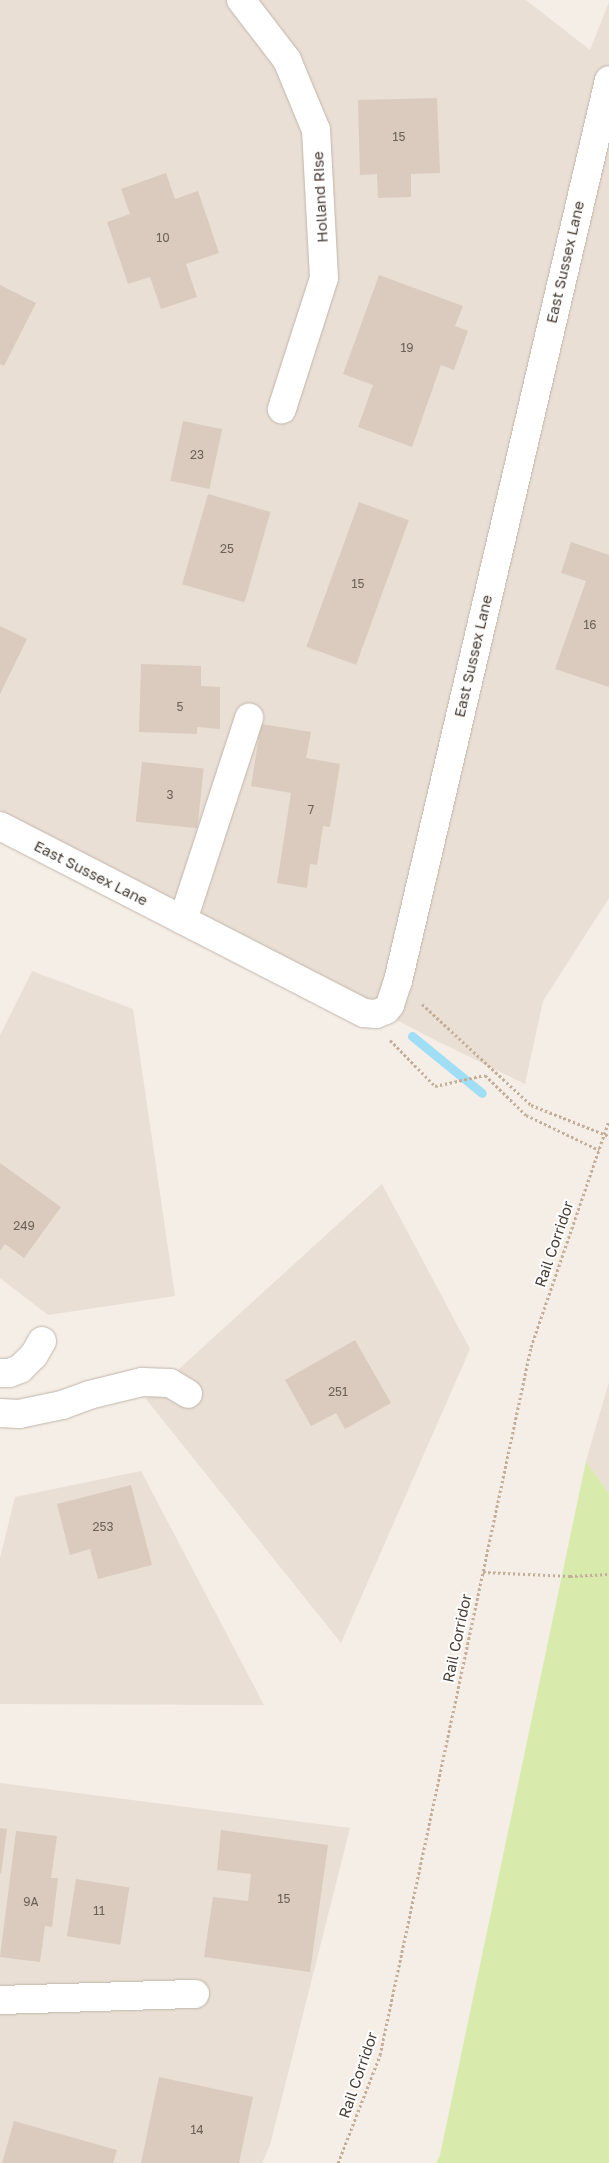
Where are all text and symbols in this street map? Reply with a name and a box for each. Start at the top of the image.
house number: 15 [393,130,405,144]
street label: Holland Rise [309,151,331,243]
street label: East Sussex Lane [542,199,588,325]
house number: 10 [156,231,170,245]
house number: 19 [400,341,414,355]
house number: 23 [190,448,204,462]
house number: 25 [220,542,234,556]
house number: 15 [352,577,364,591]
street label: East Sussex Lane [450,593,496,719]
house number: 16 [583,618,597,632]
house number: 5 [177,700,183,714]
house number: 3 [166,788,174,802]
house number: 7 [308,803,314,817]
street label: East Sussex Lane [31,837,151,909]
street label: Rail Corridor [531,1198,577,1290]
house number: 249 [13,1219,35,1233]
house number: 251 [328,1385,348,1399]
house number: 253 [93,1520,113,1534]
street label: Rail Corridor [439,1592,475,1684]
house number: 15 [278,1892,290,1906]
house number: 9A [23,1895,39,1909]
house number: 11 [93,1904,105,1918]
street label: Rail Corridor [335,2029,381,2121]
house number: 14 [190,2123,204,2137]

